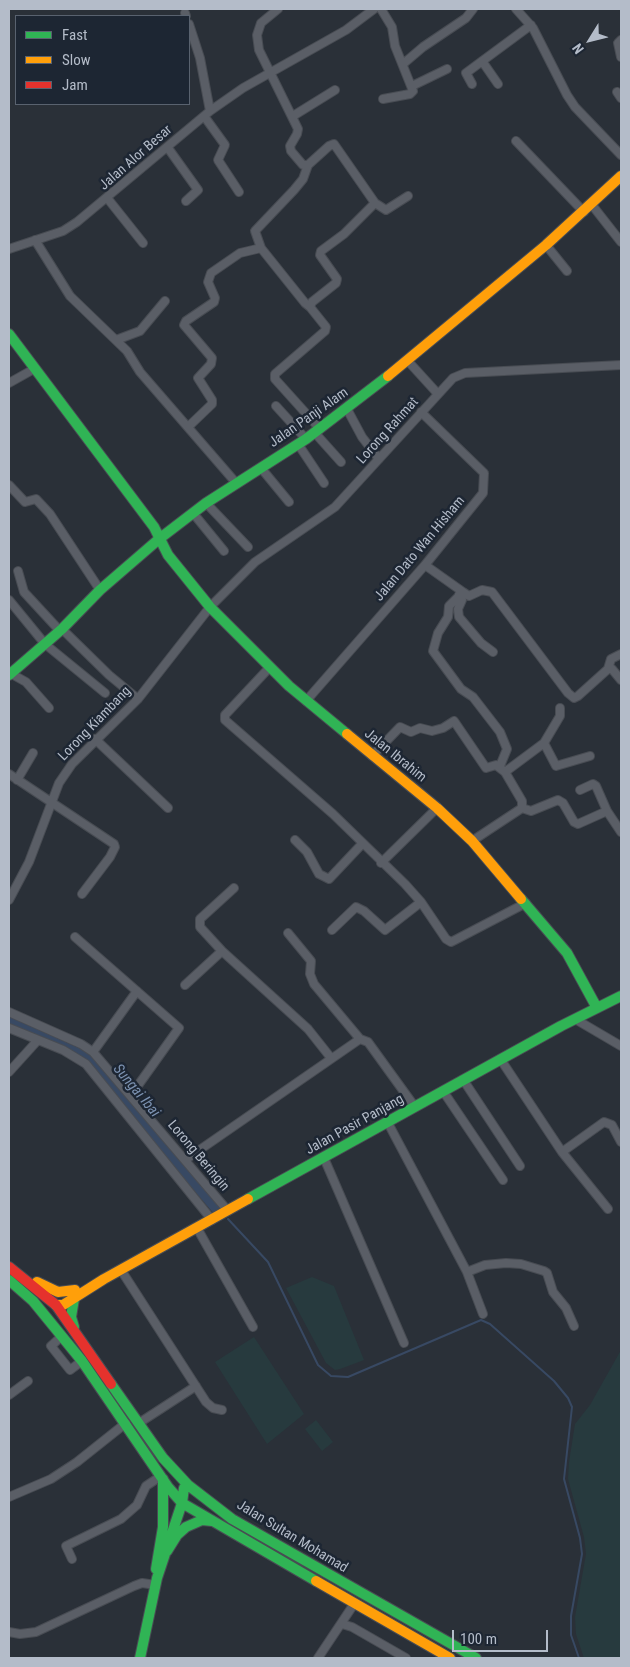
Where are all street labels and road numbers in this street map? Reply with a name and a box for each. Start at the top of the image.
street label: Jalan Alor Besar [96,122,176,194]
street label: Jalan Panji Alam [266,385,352,451]
street label: Lorong Rahmat [354,394,422,468]
street label: Jalan Dato Wan Hisham [371,493,469,605]
street label: Lorong Kiambang [55,683,135,765]
street label: Jalan Ibrahim [361,726,429,786]
street label: Jalan Pasir Panjang [303,1091,407,1159]
street label: Lorong Beringin [164,1117,232,1195]
street label: Jalan Sultan Mohamad [233,1497,351,1577]

